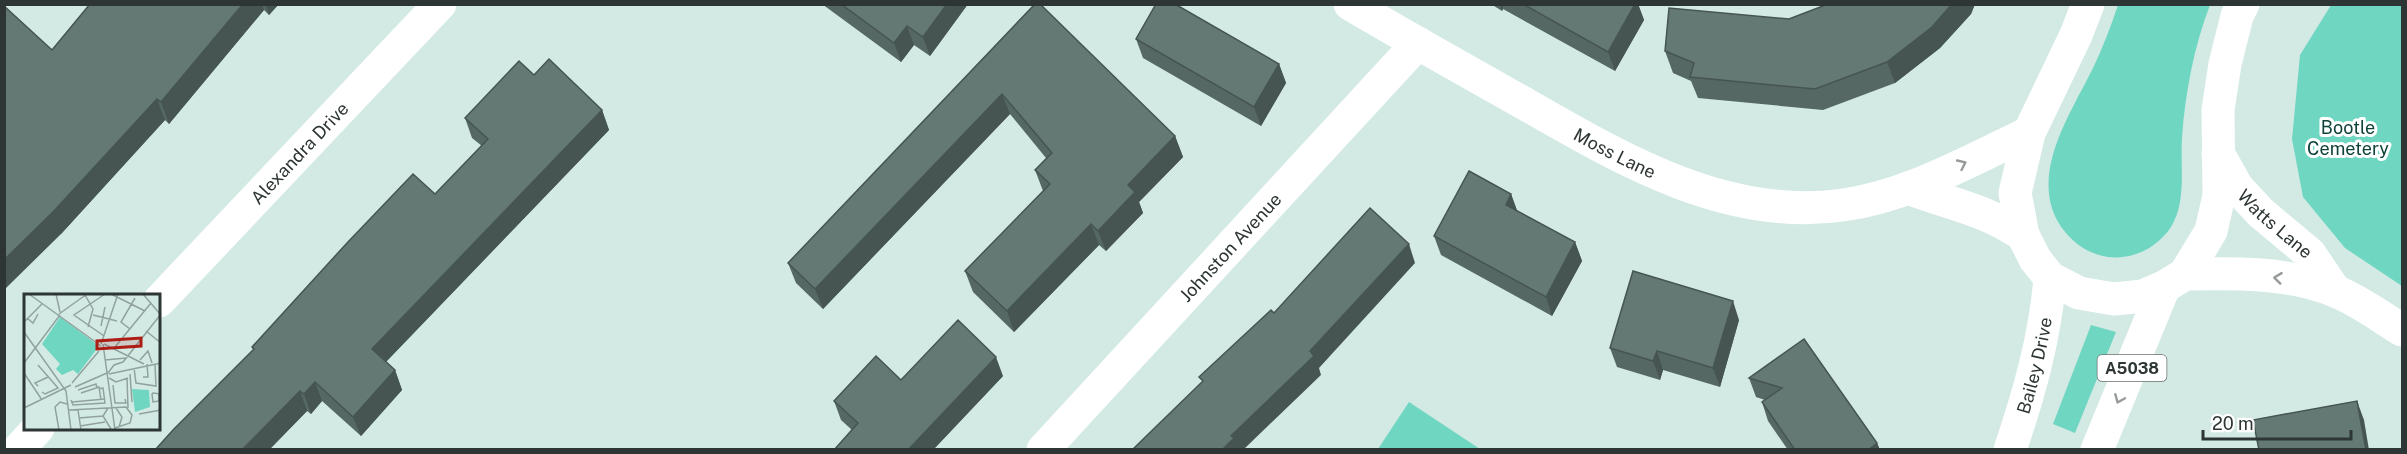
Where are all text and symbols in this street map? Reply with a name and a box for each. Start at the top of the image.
street label: Alexandra Drive [246,97,352,208]
park label: Bootle Cemetery [2307,117,2389,159]
street label: Moss Lane [1570,123,1659,182]
one-way arrow [1955,159,1966,171]
street label: Watts Lane [2234,185,2317,262]
street label: Johnston Avenue [1175,188,1285,306]
one-way arrow [2274,272,2283,285]
inset map [24,294,160,430]
street label: Bailey Drive [2012,316,2056,416]
road number: A5038 [2098,355,2166,381]
one-way arrow [2114,393,2126,404]
scale bar [2203,403,2352,441]
text: 20 m [2212,413,2254,434]

